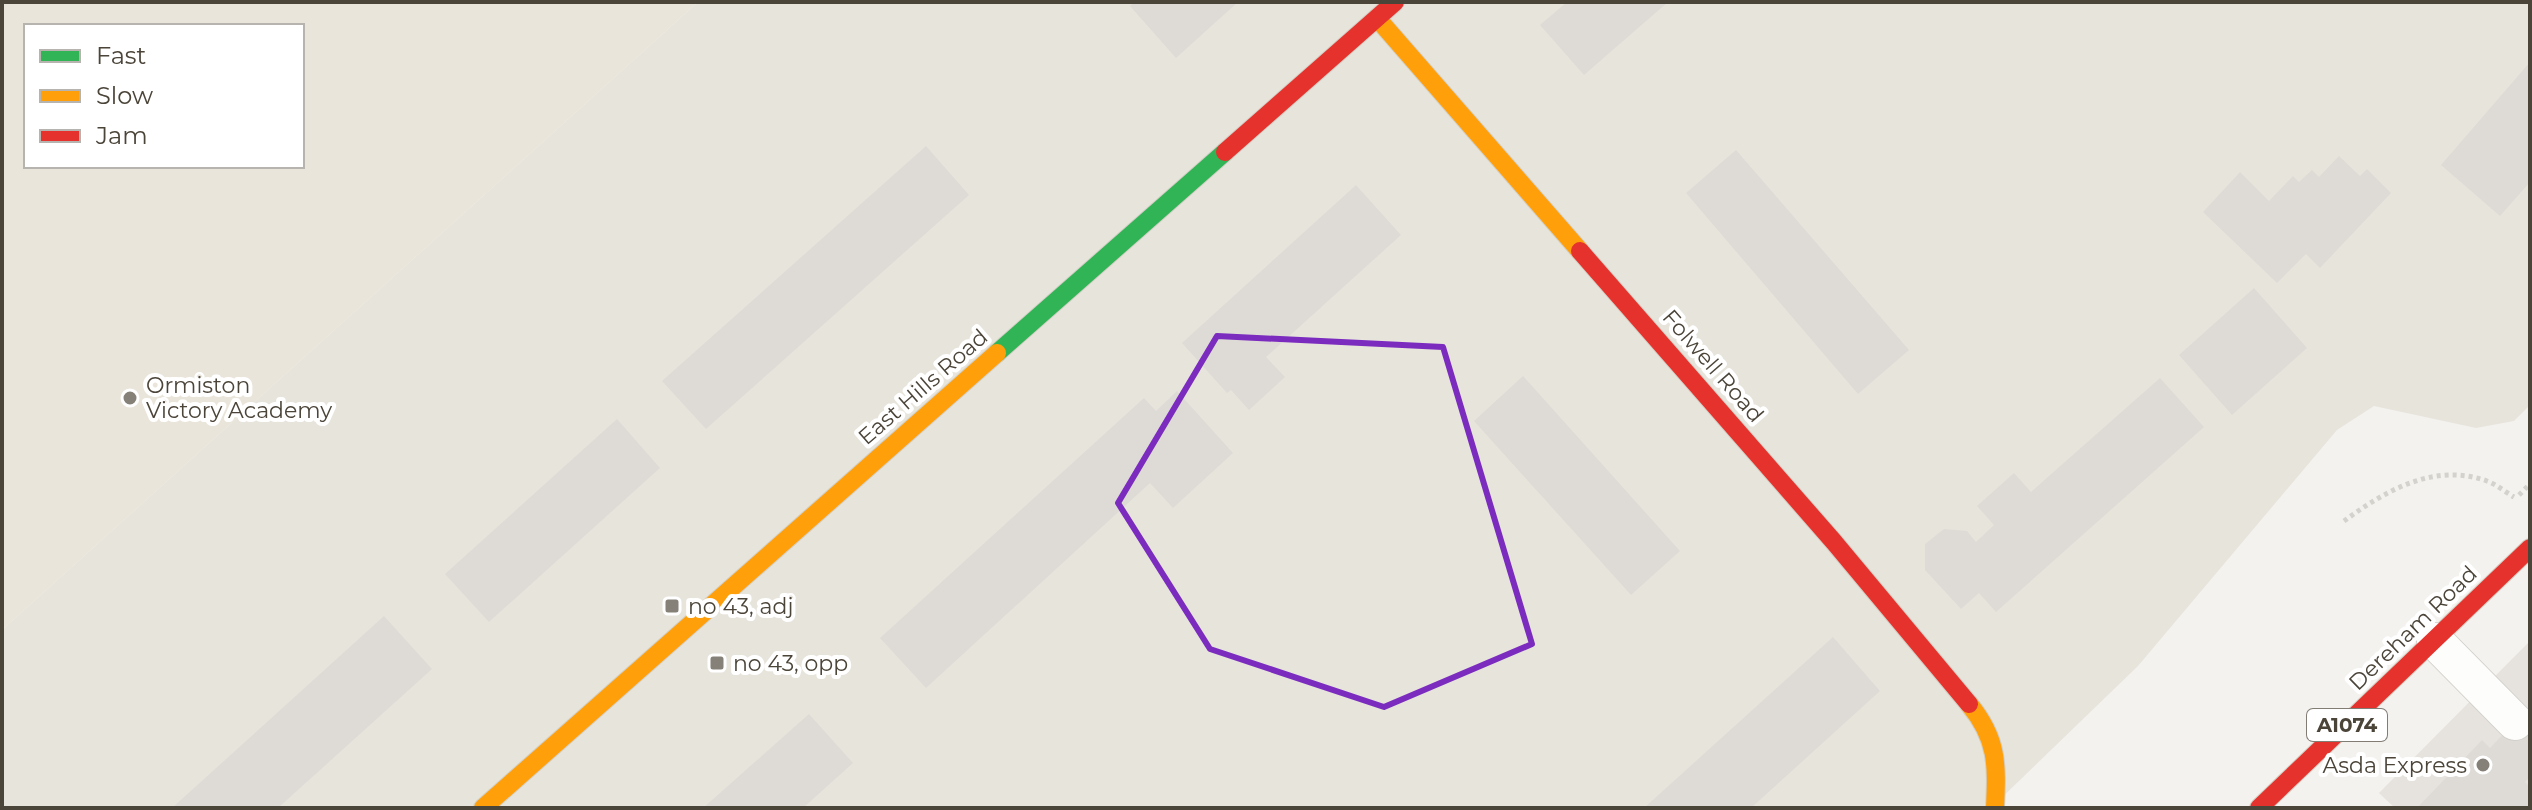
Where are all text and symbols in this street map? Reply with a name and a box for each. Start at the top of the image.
legend [24,24,304,168]
text: Fast [96,41,147,70]
text: Slow [96,81,153,110]
text: Jam [95,121,148,150]
street label: Folwell Road [1657,304,1769,428]
street label: East Hills Road [853,323,993,451]
place label: Ormiston Victory Academy [146,372,332,424]
marker: Ormiston Victory Academy [121,389,139,407]
street label: Dereham Road [2343,560,2483,696]
place label: no 43, adj [688,593,793,620]
marker: no 43, adj [663,597,681,615]
place label: no 43, opp [733,650,848,677]
marker: no 43, opp [708,654,726,672]
road number: A1074 [2307,709,2387,741]
place label: Asda Express [2323,752,2467,779]
marker: Asda Express [2474,756,2492,774]

